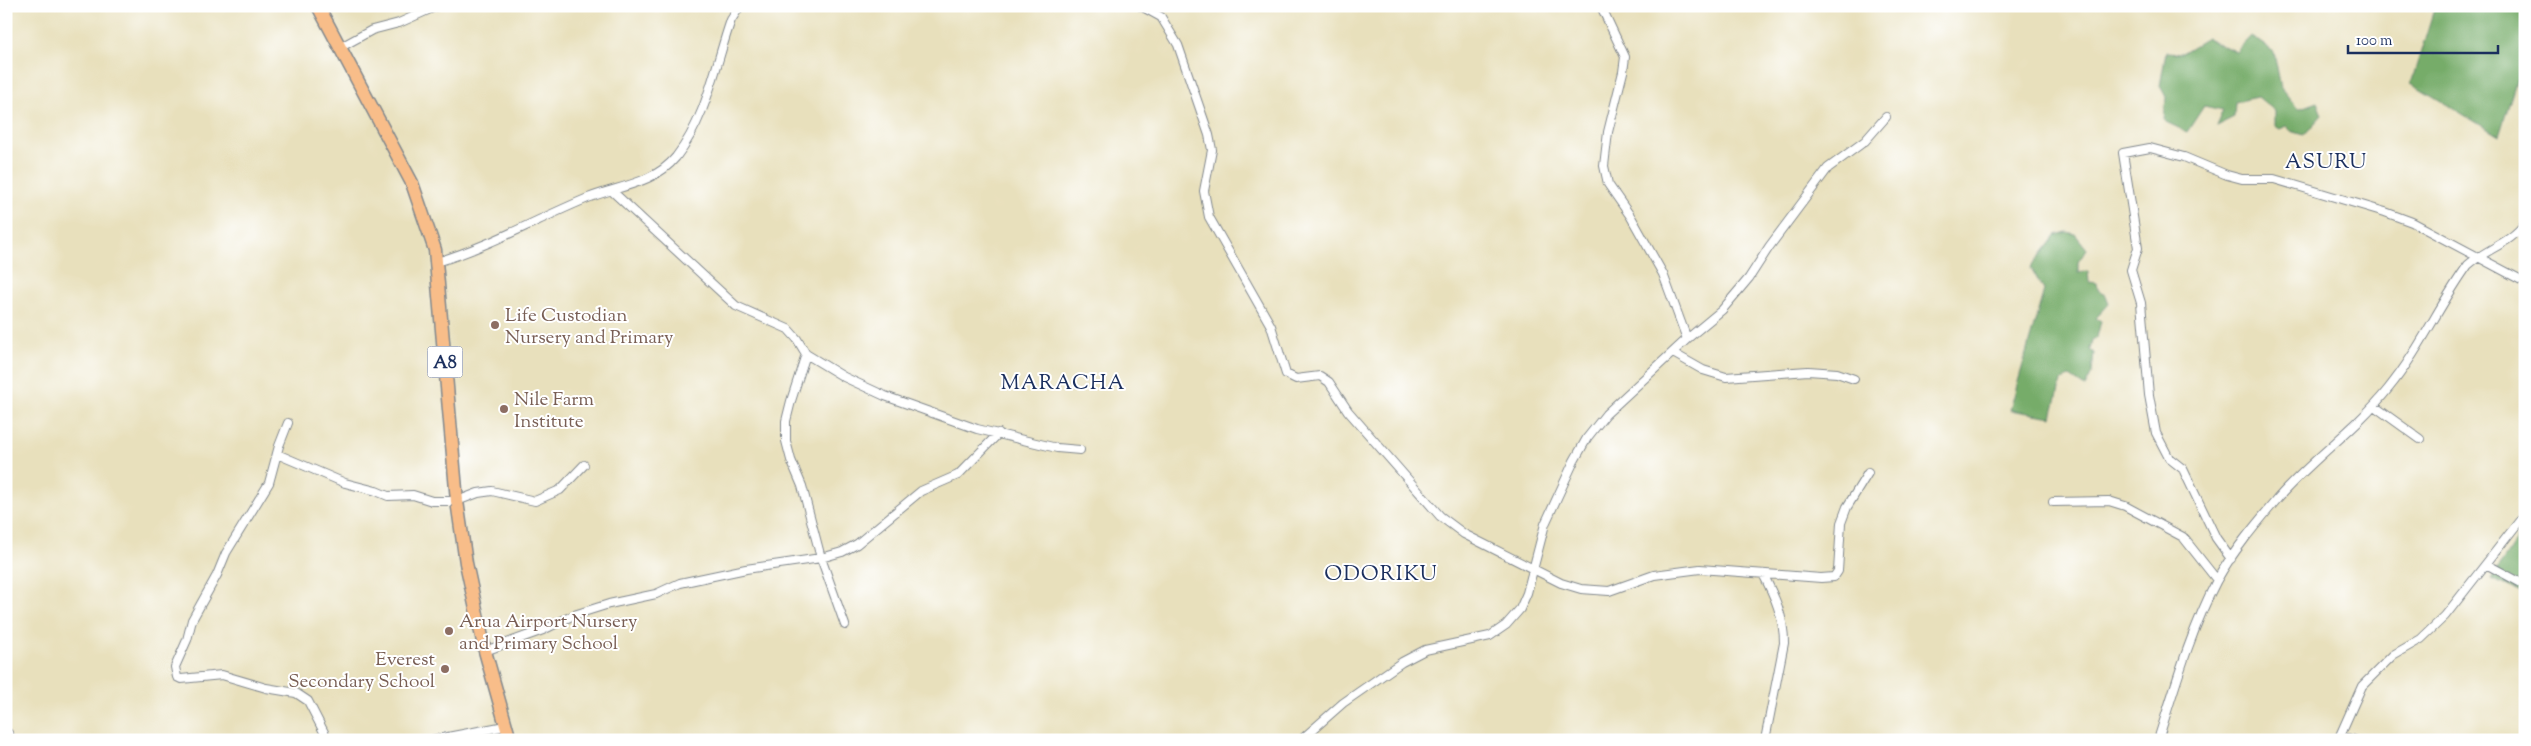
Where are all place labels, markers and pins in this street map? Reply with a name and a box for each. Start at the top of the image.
place label: Life Custodian Nursery and Primary [505,303,674,352]
marker: Life Custodian Nursery and Primary [489,319,501,331]
place label: Nile Farm Institute [514,387,594,436]
marker: Nile Farm Institute [498,403,510,415]
place label: Arua Airport Nursery and Primary School [459,609,638,658]
marker: Arua Airport Nursery and Primary School [443,625,455,637]
place label: Everest Secondary School [288,647,435,696]
marker: Everest Secondary School [439,663,451,675]

